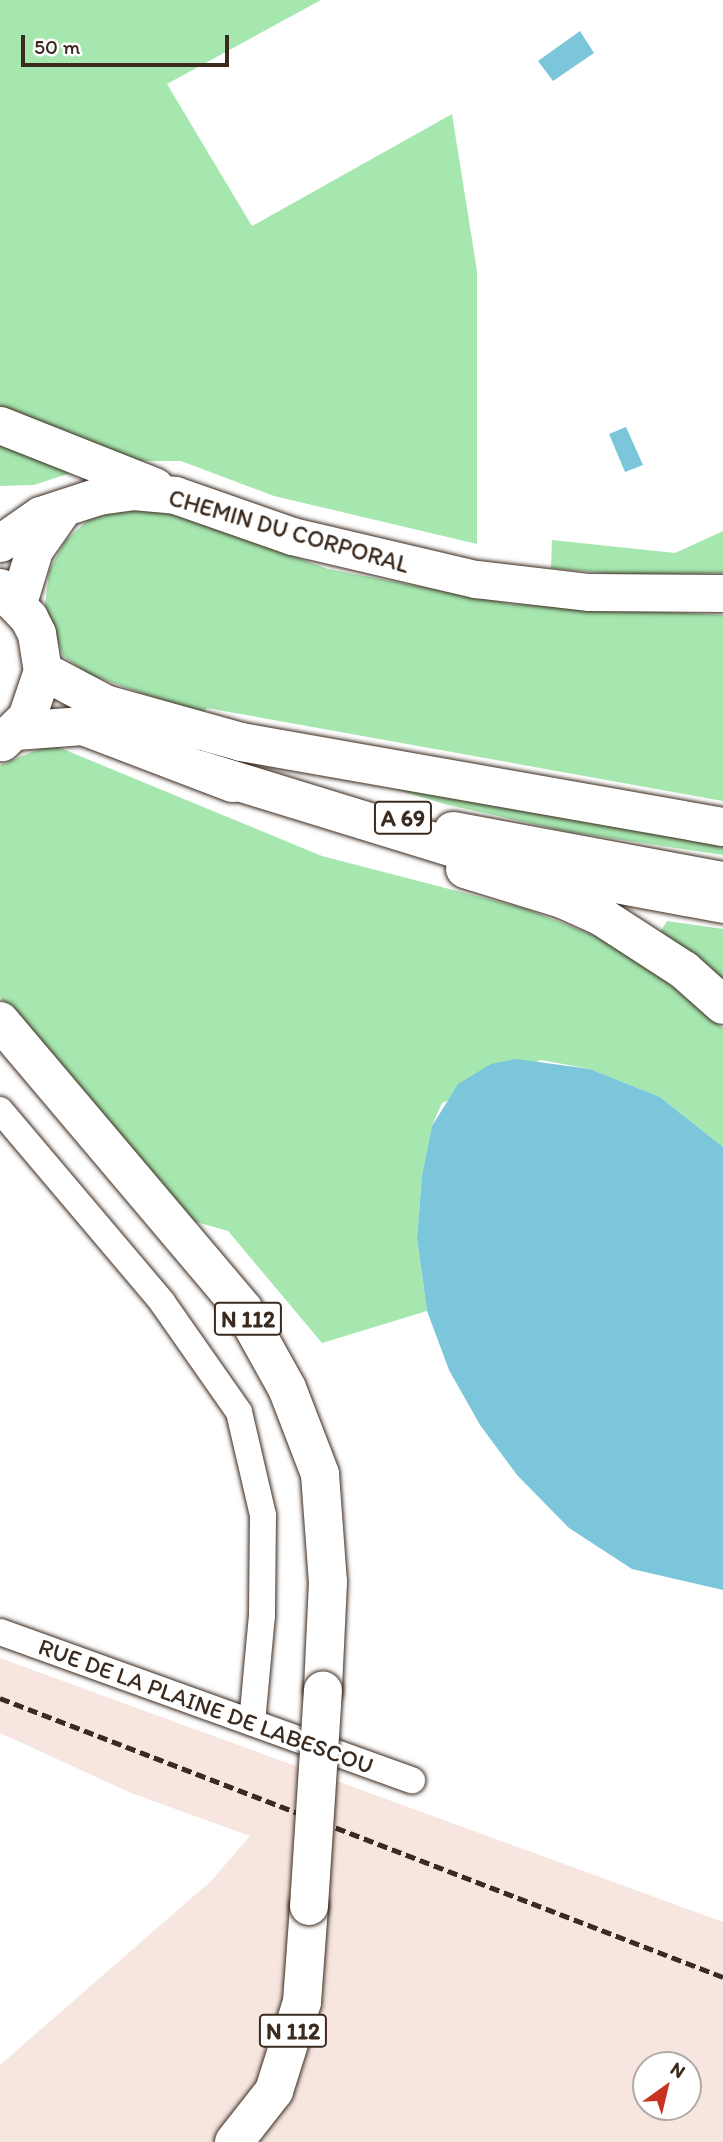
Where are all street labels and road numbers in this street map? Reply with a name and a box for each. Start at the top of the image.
street label: CHEMIN DU CORPORAL [165,483,413,579]
road number: A 69 [373,798,433,838]
road number: N 112 [213,1300,283,1338]
street label: RUE DE LA PLAINE DE LABESCOU [36,1632,376,1780]
road number: N 112 [258,2012,328,2050]

